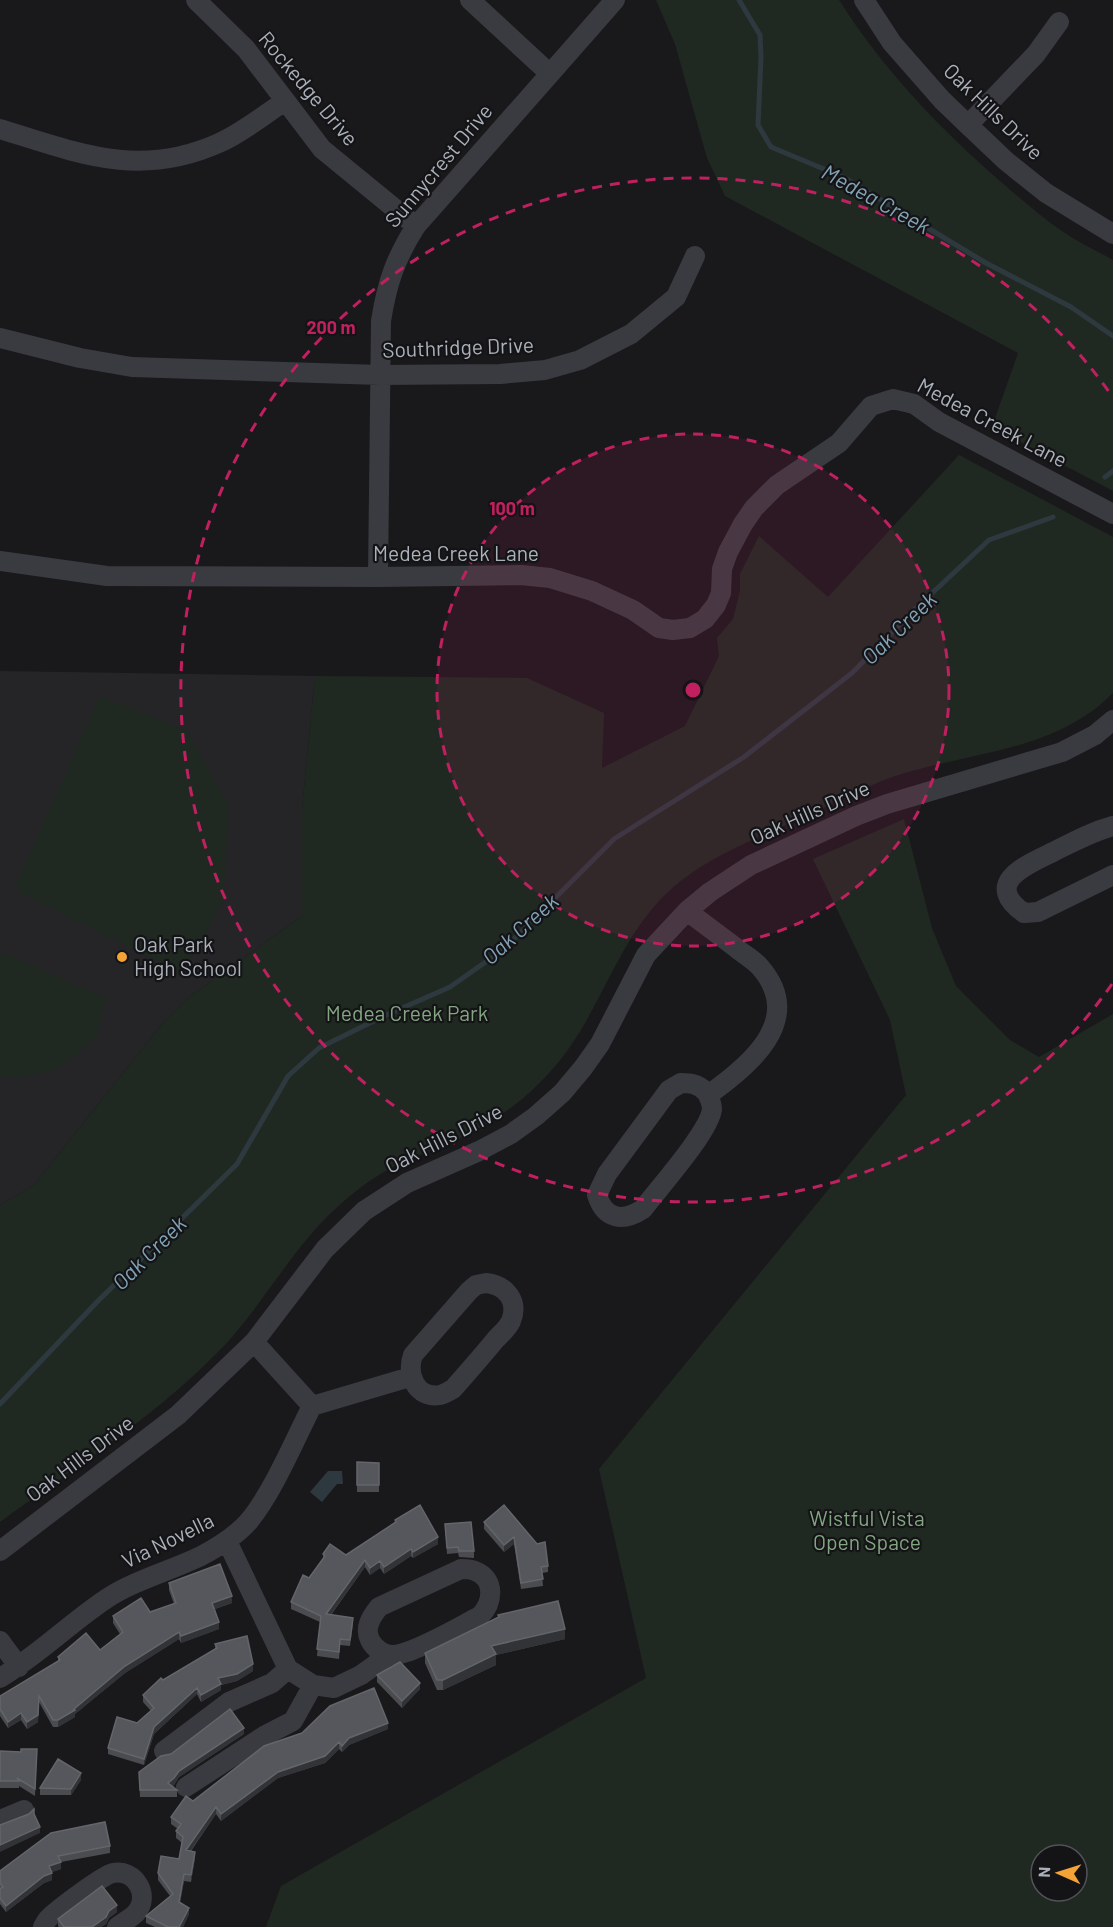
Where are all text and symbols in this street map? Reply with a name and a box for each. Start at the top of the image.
street label: Rockedge Drive [254,26,364,150]
street label: Oak Hills Drive [939,57,1049,164]
street label: Sunnycrest Drive [379,98,497,232]
water label: Medea Creek [818,158,935,239]
text: 200 m [306,316,356,338]
street label: Southridge Drive [382,331,534,362]
street label: Medea Creek Lane [914,372,1072,472]
text: 100 m [489,497,535,519]
street label: Medea Creek Lane [373,540,539,565]
water label: Oak Creek [856,585,941,669]
centre of rings [683,680,703,700]
street label: Oak Hills Drive [746,774,873,849]
water label: Oak Creek [476,887,563,969]
place label: Oak Park High School [134,931,242,980]
marker: Oak Park High School [115,950,129,964]
park label: Medea Creek Park [326,1000,488,1025]
street label: Oak Hills Drive [381,1097,506,1178]
water label: Oak Creek [106,1210,191,1295]
street label: Oak Hills Drive [20,1409,138,1506]
park label: Wistful Vista Open Space [809,1505,925,1554]
street label: Via Novella [117,1507,217,1573]
north arrow [1029,1843,1089,1903]
text: N [1034,1866,1053,1878]

